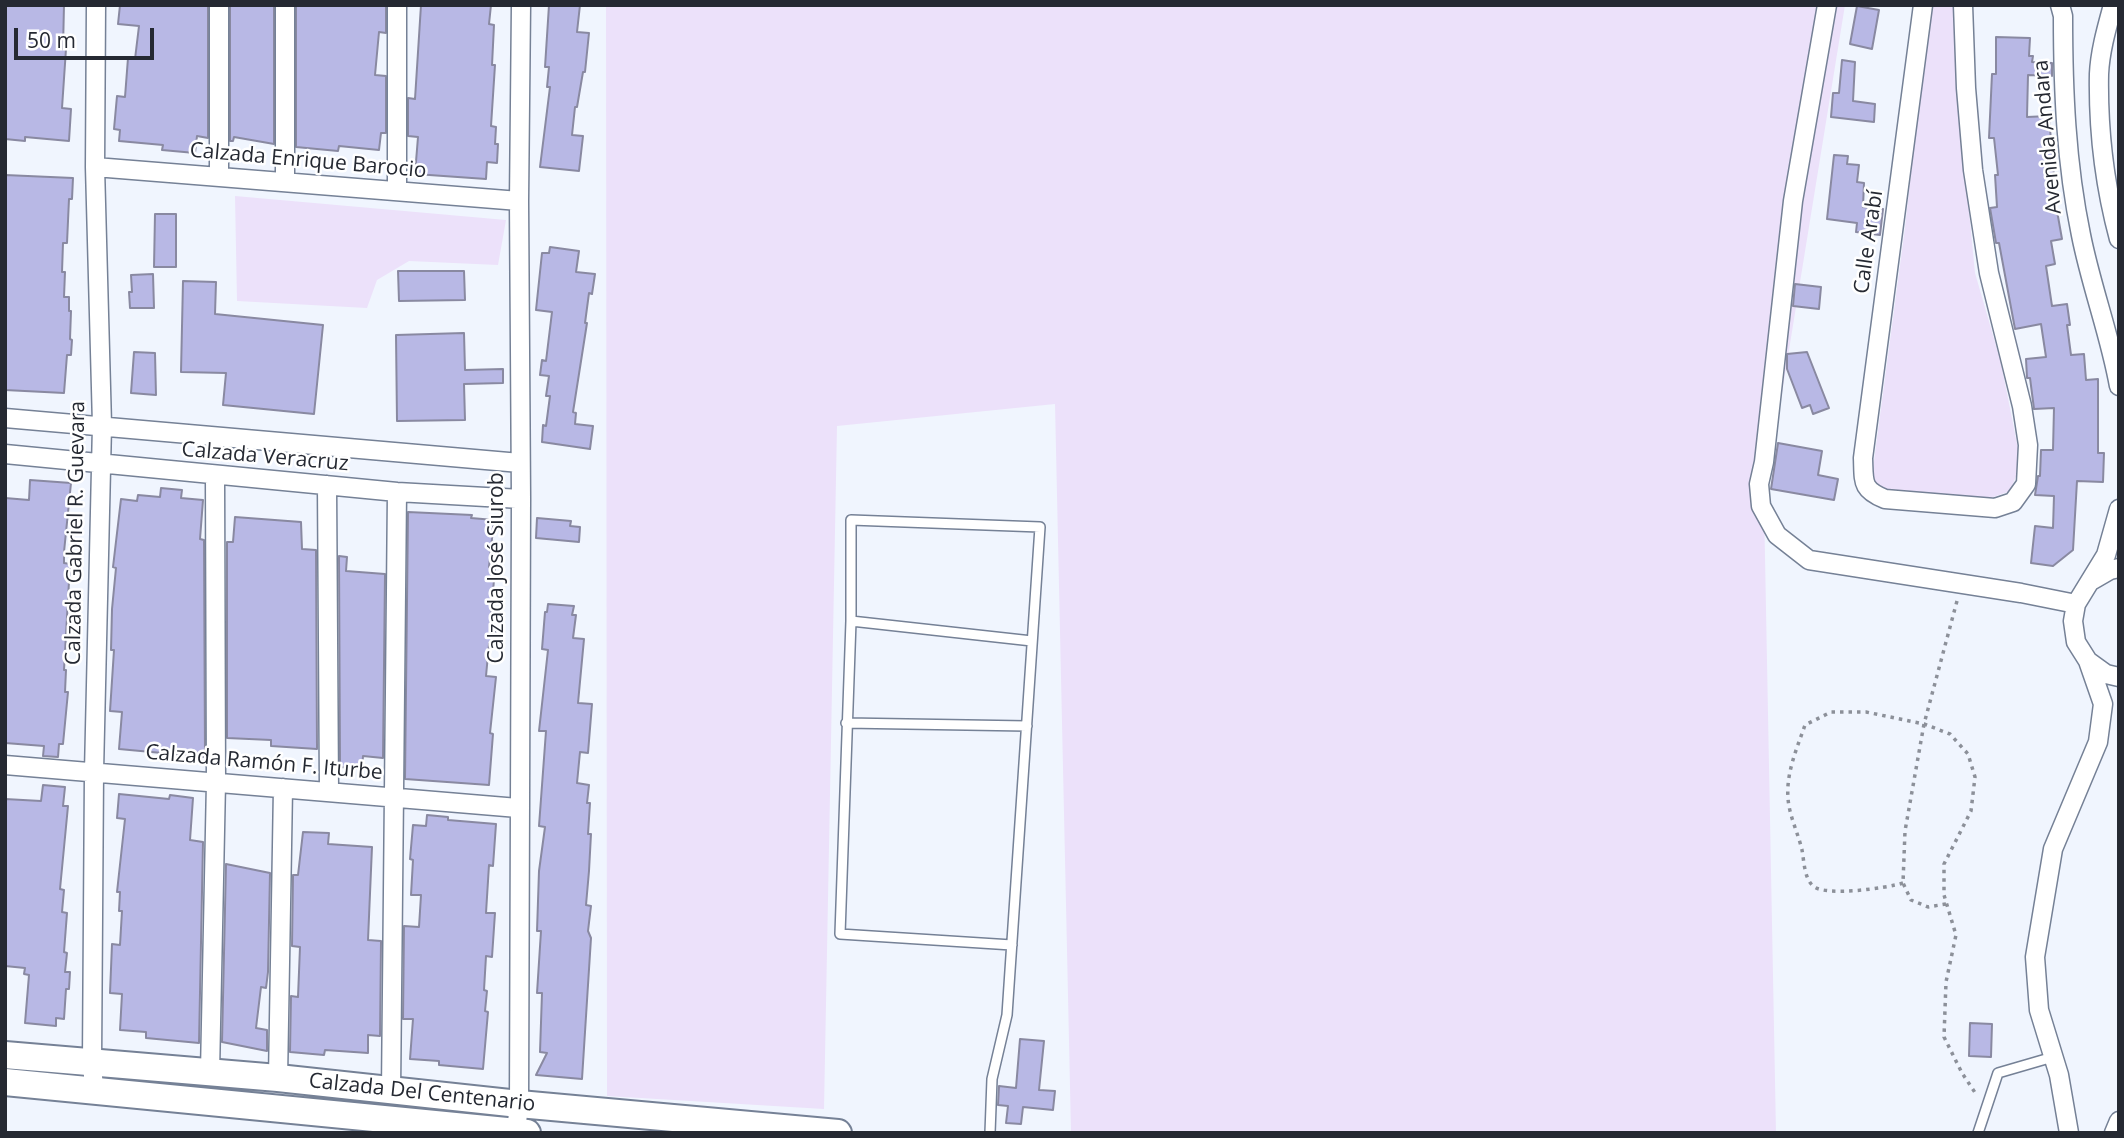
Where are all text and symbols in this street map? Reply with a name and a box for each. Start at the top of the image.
scale bar [18,14,158,58]
text: 50 m [27,26,76,54]
street label: Avenida Andara [2029,59,2067,215]
street label: Calzada Enrique Barocio [189,138,427,184]
street label: Calle Arabí [1849,189,1889,295]
street label: Calzada Gabriel R. Guevara [61,401,91,665]
street label: Calzada Veracruz [180,437,350,477]
street label: Calzada José Siurob [484,473,510,663]
street label: Calzada Ramón F. Iturbe [144,740,384,786]
street label: Calzada Del Centenario [307,1069,537,1117]

